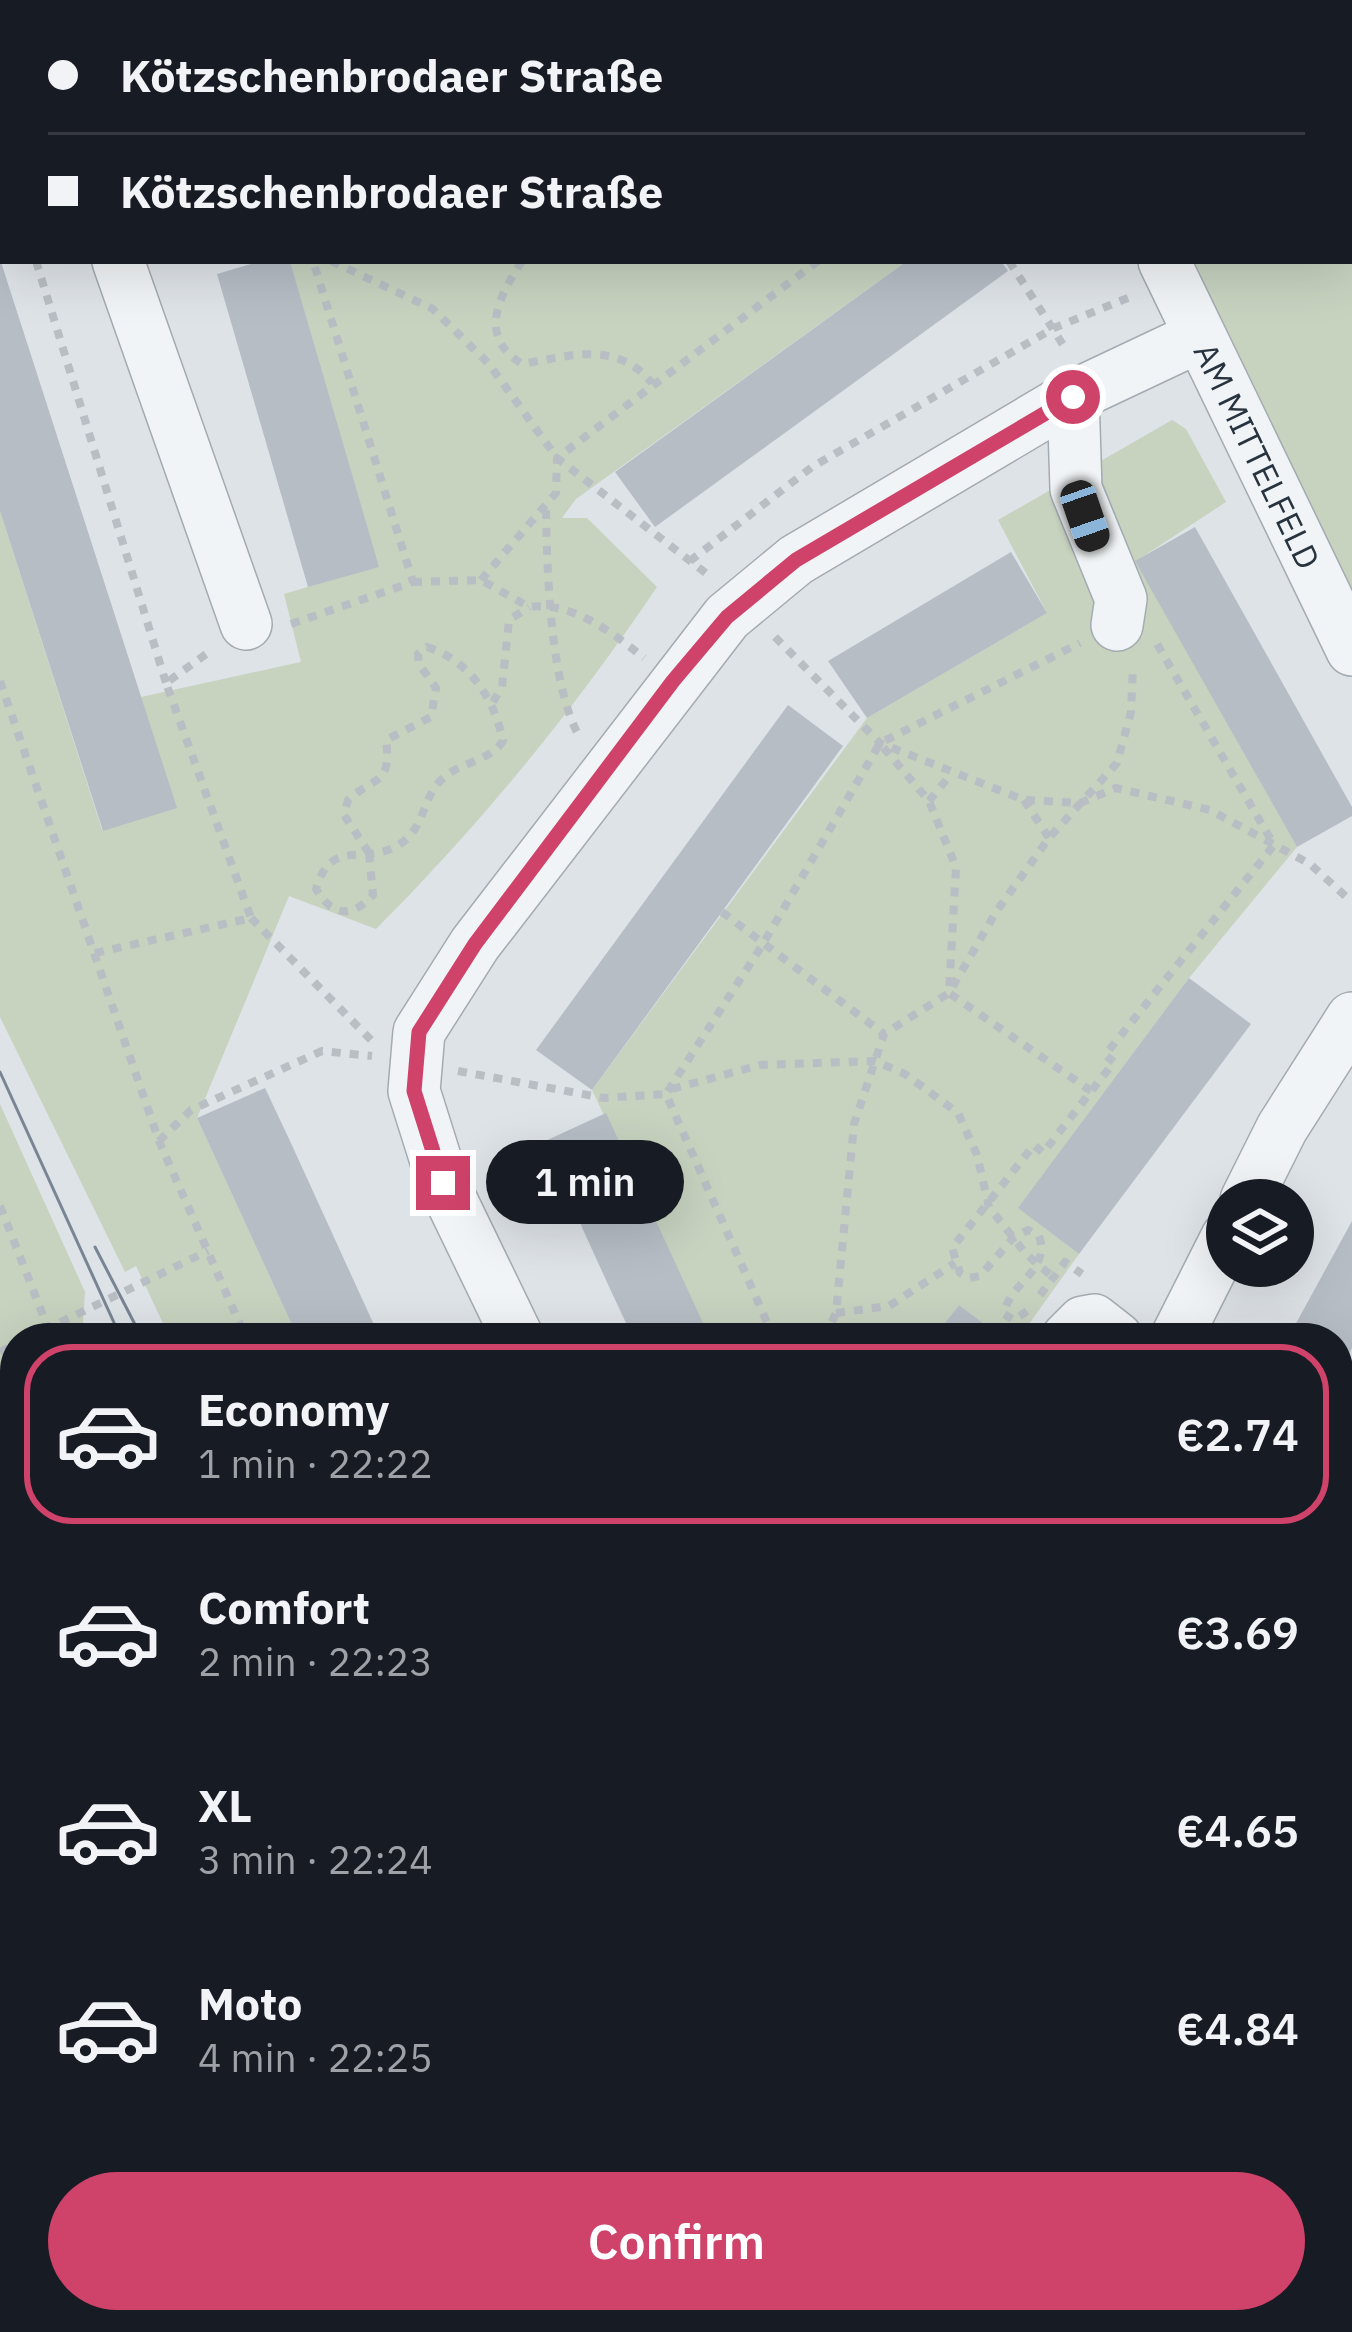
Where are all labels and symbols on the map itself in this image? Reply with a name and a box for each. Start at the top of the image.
street label: AM MITTELFELD [1185,335,1331,576]
route start [1046,370,1100,424]
car [1056,476,1114,556]
callout: 1 min [485,1141,683,1225]
route end [416,1156,470,1210]

